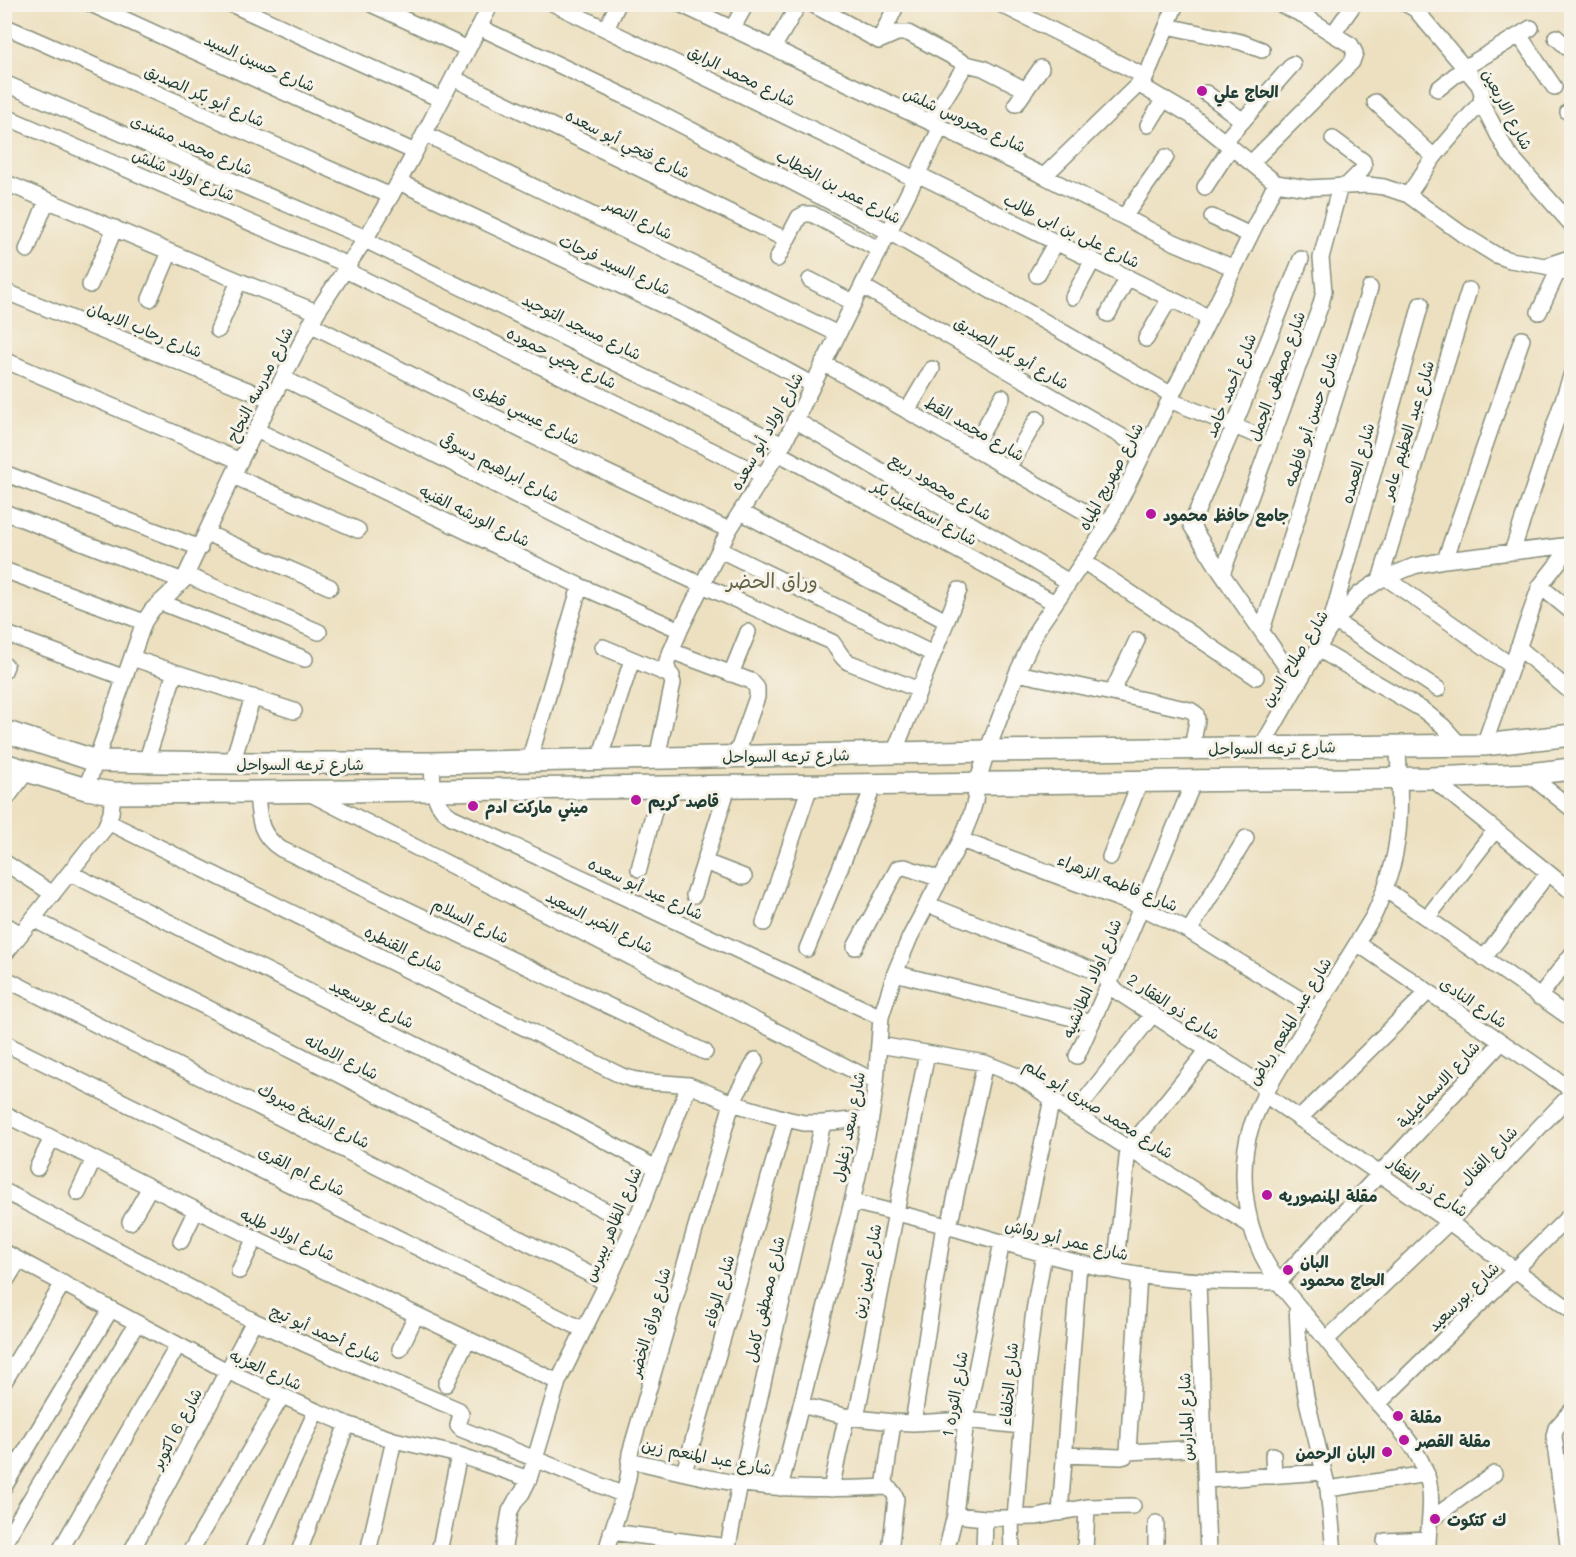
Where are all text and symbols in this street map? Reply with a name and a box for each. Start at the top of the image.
street label: شارع حسين السيد [201,28,319,98]
street label: شارع محمد الرايق [684,40,799,112]
street label: شارع أبو بكر الصديق [141,59,268,133]
street label: شارع الاربعين [1476,65,1538,154]
street label: شارع محروس شلش [900,81,1030,158]
place label: الحاج علي [1214,81,1279,107]
marker: الحاج علي [1195,84,1209,98]
street label: شارع فتحي أبو سعده [560,104,694,187]
street label: شارع محمد مشندى [127,109,256,181]
street label: شارع اولاد شلش [129,143,238,207]
street label: شارع عمر بن الخطاب [772,144,905,230]
street label: شارع على بن ابى طالب [1000,188,1144,274]
street label: شارع النصر [599,192,676,245]
street label: شارع السيد فرحات [555,229,674,301]
street label: شارع مسجد التوحيد [518,288,645,366]
street label: شارع رحاب الايمان [84,296,206,363]
street label: شارع مصطفى الجمل [1243,308,1311,445]
street label: شارع أبو بكر الصديق [950,311,1073,395]
street label: شارع يحيي حموده [501,321,620,397]
street label: شارع مدرسه النجاح [221,323,299,446]
street label: شارع أحمد حامد [1200,330,1262,441]
street label: شارع حسن أبو فاطمه [1278,349,1344,490]
street label: شارع عبد العظيم عامر [1375,358,1441,505]
street label: شارع اولاد أبو سعده [725,368,809,495]
street label: شارع عيسي قطرى [468,377,584,453]
street label: شارع محمد القط [920,391,1029,467]
street label: شارع صهريج المياه [1073,418,1149,534]
street label: شارع العمده [1335,420,1380,506]
street label: شارع ابراهيم دسوقى [435,428,563,509]
street label: شارع محمود ربيع [885,447,996,526]
street label: شارع اسماعيل بكر [866,473,981,551]
street label: شارع الورشه الفنيه [415,479,534,553]
place label: جامع حافظ محمود [1163,504,1289,527]
marker: جامع حافظ محمود [1144,507,1158,521]
district label: وراق الحضر [724,567,818,593]
street label: شارع صلاح الدين [1256,606,1334,712]
street label: شارع ترعه السواحل [1208,735,1336,761]
street label: شارع ترعه السواحل [722,743,850,769]
street label: شارع ترعه السواحل [236,753,364,776]
place label: قاصد كريم [648,790,719,814]
marker: قاصد كريم [629,793,643,807]
place label: ميني ماركت ادم [485,796,588,822]
marker: ميني ماركت ادم [466,799,480,813]
street label: شارع فاطمه الزهراء [1054,848,1181,918]
street label: شارع عيد أبو سعده [584,852,707,926]
street label: شارع الخبر السعيد [542,885,657,959]
street label: شارع السلام [428,892,513,950]
street label: شارع اولاد الطانشيه [1056,915,1127,1042]
street label: شارع القنطره [360,920,447,978]
street label: شارع عبد المنعم رياض [1242,953,1338,1090]
street label: شارع ذو الفقار 2 [1122,968,1224,1046]
street label: شارع النادى [1435,972,1512,1034]
street label: شارع بورسعيد [325,974,418,1034]
street label: شارع الامانه [300,1028,383,1085]
street label: شارع الاسماعيلية [1392,1036,1485,1134]
street label: شارع محمد صبرى أبو علم [1019,1053,1178,1165]
street label: شارع سعد زغلول [827,1070,871,1184]
street label: شارع الشيخ مبروك [253,1078,374,1154]
street label: شارع القنال [1454,1121,1523,1191]
street label: شارع ام القرى [254,1140,349,1203]
street label: شارع ذو الفقار [1382,1150,1473,1223]
street label: شارع الظاهر بيبرس [578,1163,648,1286]
place label: مقلة المنصوريه [1279,1185,1377,1207]
marker: مقلة المنصوريه [1260,1188,1274,1202]
street label: شارع اولاد طلبه [236,1203,339,1267]
street label: شارع عمر أبو رواش [1003,1214,1131,1266]
street label: شارع امين زين [847,1222,887,1320]
street label: شارع مصطفى كامل [739,1234,791,1365]
place label: البان الحاج محمود [1300,1251,1385,1291]
street label: شارع الوفاء [698,1252,740,1330]
street label: شارع بورسعيد [1423,1257,1505,1337]
marker: البان الحاج محمود [1281,1263,1295,1277]
street label: شارع وراق الخضر [623,1265,677,1382]
street label: شارع أحمد أبو تيج [267,1299,385,1369]
street label: شارع الخلفاء [994,1341,1024,1427]
street label: شارع العزبه [226,1344,305,1396]
street label: شارع الثوره 1 [936,1349,974,1439]
street label: شارع المدارس [1173,1372,1199,1462]
street label: شارع 6 اكتوبر [145,1384,208,1475]
place label: مقلة [1410,1406,1442,1427]
marker: مقلة [1391,1409,1405,1423]
place label: مقلة القصر [1414,1430,1491,1451]
street label: شارع عبد المنعم زين [640,1433,774,1482]
marker: مقلة القصر [1397,1433,1411,1447]
place label: البان الرحمن [1296,1442,1375,1463]
marker: البان الرحمن [1380,1445,1394,1459]
place label: ك كتكوت [1447,1509,1506,1531]
marker: ك كتكوت [1428,1512,1442,1526]

